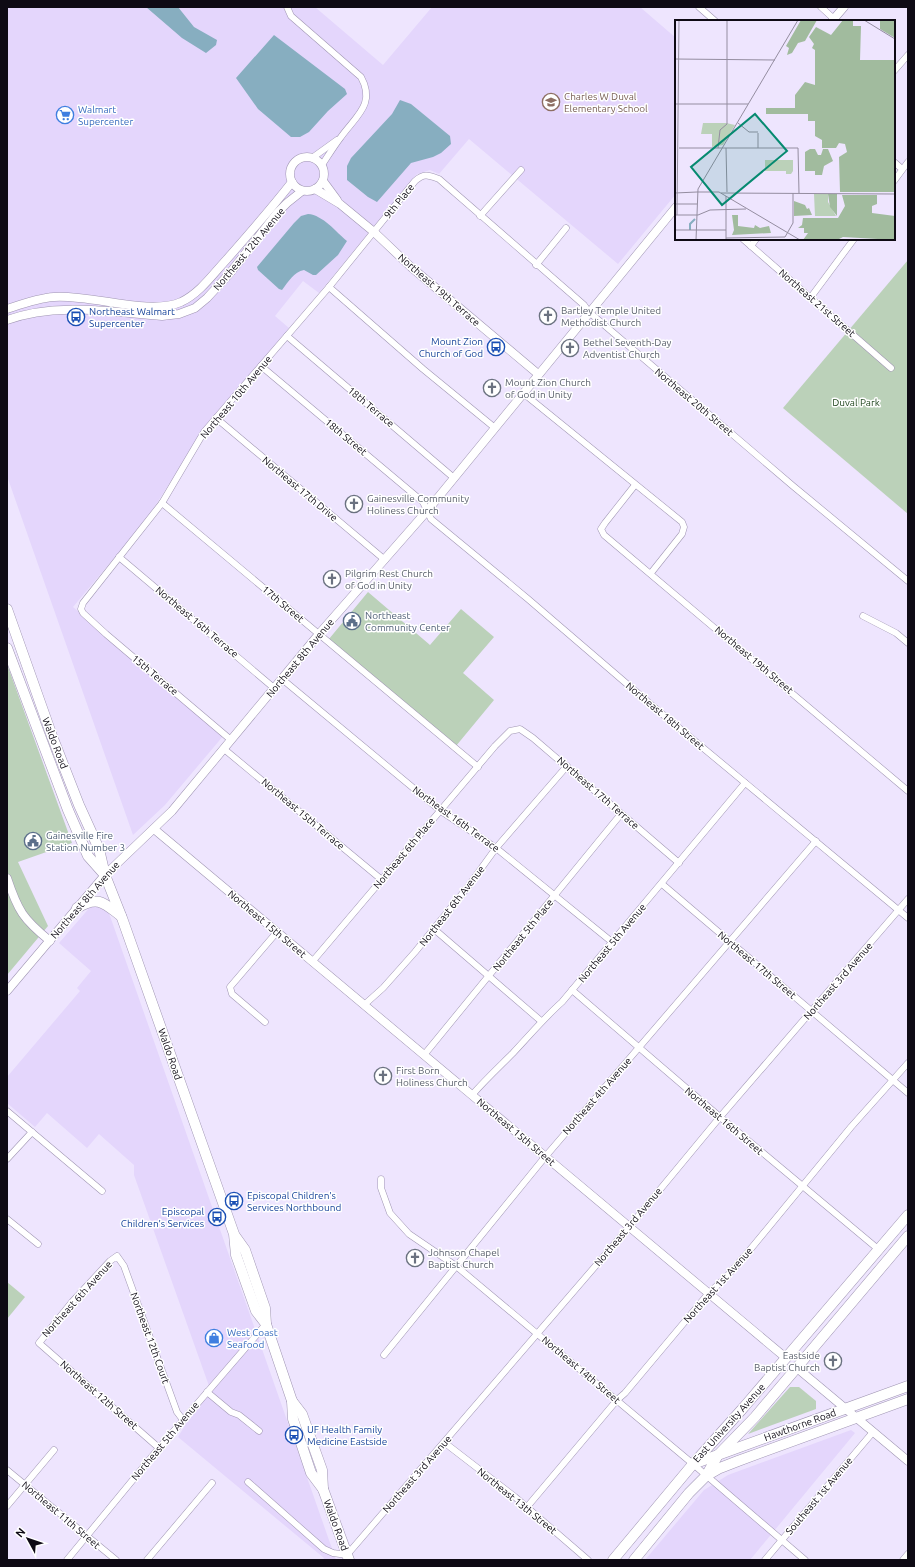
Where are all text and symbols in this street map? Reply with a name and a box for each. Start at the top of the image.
inset map [675,20,895,240]
place label: Charles W Duval Elementary School [564,91,648,114]
school or university icon: Charles W Duval Elementary School [541,92,561,112]
place label: Walmart Supercenter [78,104,133,127]
supermarket icon: Walmart Supercenter [55,105,75,125]
street label: 9th Place [382,181,416,221]
street label: Northeast 12th Avenue [211,205,287,293]
street label: Northeast 19th Terrace [396,252,482,328]
street label: Northeast 21st Street [777,267,857,339]
place label: Bartley Temple United Methodist Church [561,305,661,328]
place label: Northeast Walmart Supercenter [89,306,175,329]
church icon: Bartley Temple United Methodist Church [538,306,558,326]
bus stop icon: Northeast Walmart Supercenter [66,307,86,327]
place label: Mount Zion Church of God [419,336,483,359]
bus stop icon: Mount Zion Church of God [486,337,506,357]
place label: Bethel Seventh-Day Adventist Church [583,337,672,360]
church icon: Bethel Seventh-Day Adventist Church [560,338,580,358]
street label: Northeast 10th Avenue [198,353,274,441]
street label: Northeast 20th Street [653,366,735,438]
place label: Mount Zion Church of God in Unity [505,377,591,400]
church icon: Mount Zion Church of God in Unity [482,378,502,398]
street label: 18th Terrace [346,385,396,429]
park label: Duval Park [832,397,880,408]
street label: 18th Street [323,416,369,458]
street label: Northeast 17th Drive [260,454,340,524]
place label: Gainesville Community Holiness Church [367,493,469,516]
church icon: Gainesville Community Holiness Church [344,494,364,514]
place label: Pilgrim Rest Church of God in Unity [345,568,433,591]
church icon: Pilgrim Rest Church of God in Unity [322,569,342,589]
street label: 17th Street [260,583,306,625]
street label: Northeast 16th Terrace [154,584,240,660]
place label: Northeast Community Center [365,610,450,633]
public building icon: Northeast Community Center [342,611,362,631]
street label: Northeast 8th Avenue [264,617,336,699]
street label: Northeast 19th Street [713,624,795,696]
street label: 15th Terrace [130,653,180,697]
street label: Northeast 18th Street [624,680,706,752]
street label: Waldo Road [40,716,70,770]
street label: Northeast 17th Terrace [555,755,641,831]
street label: Northeast 15th Terrace [260,776,346,852]
street label: Northeast 16th Terrace [411,784,501,854]
street label: Northeast 6th Place [371,815,437,891]
place label: Gainesville Fire Station Number 3 [46,830,125,853]
public building icon: Gainesville Fire Station Number 3 [23,831,43,851]
street label: Northeast 8th Avenue [48,859,122,941]
street label: Northeast 6th Avenue [417,864,487,948]
street label: Northeast 15th Street [226,888,308,960]
street label: Northeast 5th Place [491,897,555,973]
street label: Northeast 5th Avenue [576,902,648,984]
street label: Northeast 17th Street [716,929,798,1001]
street label: Northeast 3rd Avenue [801,940,875,1022]
street label: Waldo Road [156,1027,184,1081]
street label: Northeast 4th Avenue [560,1055,634,1137]
place label: First Born Holiness Church [396,1065,468,1088]
church icon: First Born Holiness Church [373,1066,393,1086]
street label: Northeast 16th Street [683,1085,765,1157]
street label: Northeast 15th Street [475,1096,557,1168]
street label: Northeast 3rd Avenue [592,1186,664,1268]
place label: Episcopal Children's Services Northbound [247,1190,341,1213]
bus stop icon: Episcopal Children's Services Northbound [224,1191,244,1211]
place label: Episcopal Children's Services [121,1206,204,1229]
bus stop icon: Episcopal Children's Services [207,1207,227,1227]
street label: Northeast 1st Avenue [681,1245,755,1325]
place label: Johnson Chapel Baptist Church [428,1247,500,1270]
church icon: Johnson Chapel Baptist Church [405,1248,425,1268]
street label: Northeast 6th Avenue [40,1259,114,1339]
street label: Northeast 12th Court [128,1291,172,1385]
place label: West Coast Seafood [227,1327,278,1350]
shop icon: West Coast Seafood [204,1328,224,1348]
street label: Northeast 14th Street [540,1334,622,1406]
place label: Eastside Baptist Church [754,1350,820,1373]
church icon: Eastside Baptist Church [823,1351,843,1371]
street label: Northeast 12th Street [58,1358,140,1432]
street label: East University Avenue [691,1381,767,1465]
street label: Northeast 5th Avenue [129,1400,201,1482]
street label: Hawthorne Road [763,1407,838,1443]
place label: UF Health Family Medicine Eastside [307,1424,387,1447]
bus stop icon: UF Health Family Medicine Eastside [284,1425,304,1445]
street label: Northeast 3rd Avenue [380,1433,454,1515]
street label: Southeast 1st Avenue [783,1455,855,1537]
street label: Northeast 13th Street [475,1466,559,1536]
street label: Northeast 11th Street [19,1479,103,1551]
street label: Waldo Road [322,1498,350,1552]
north arrow [8,1519,48,1559]

